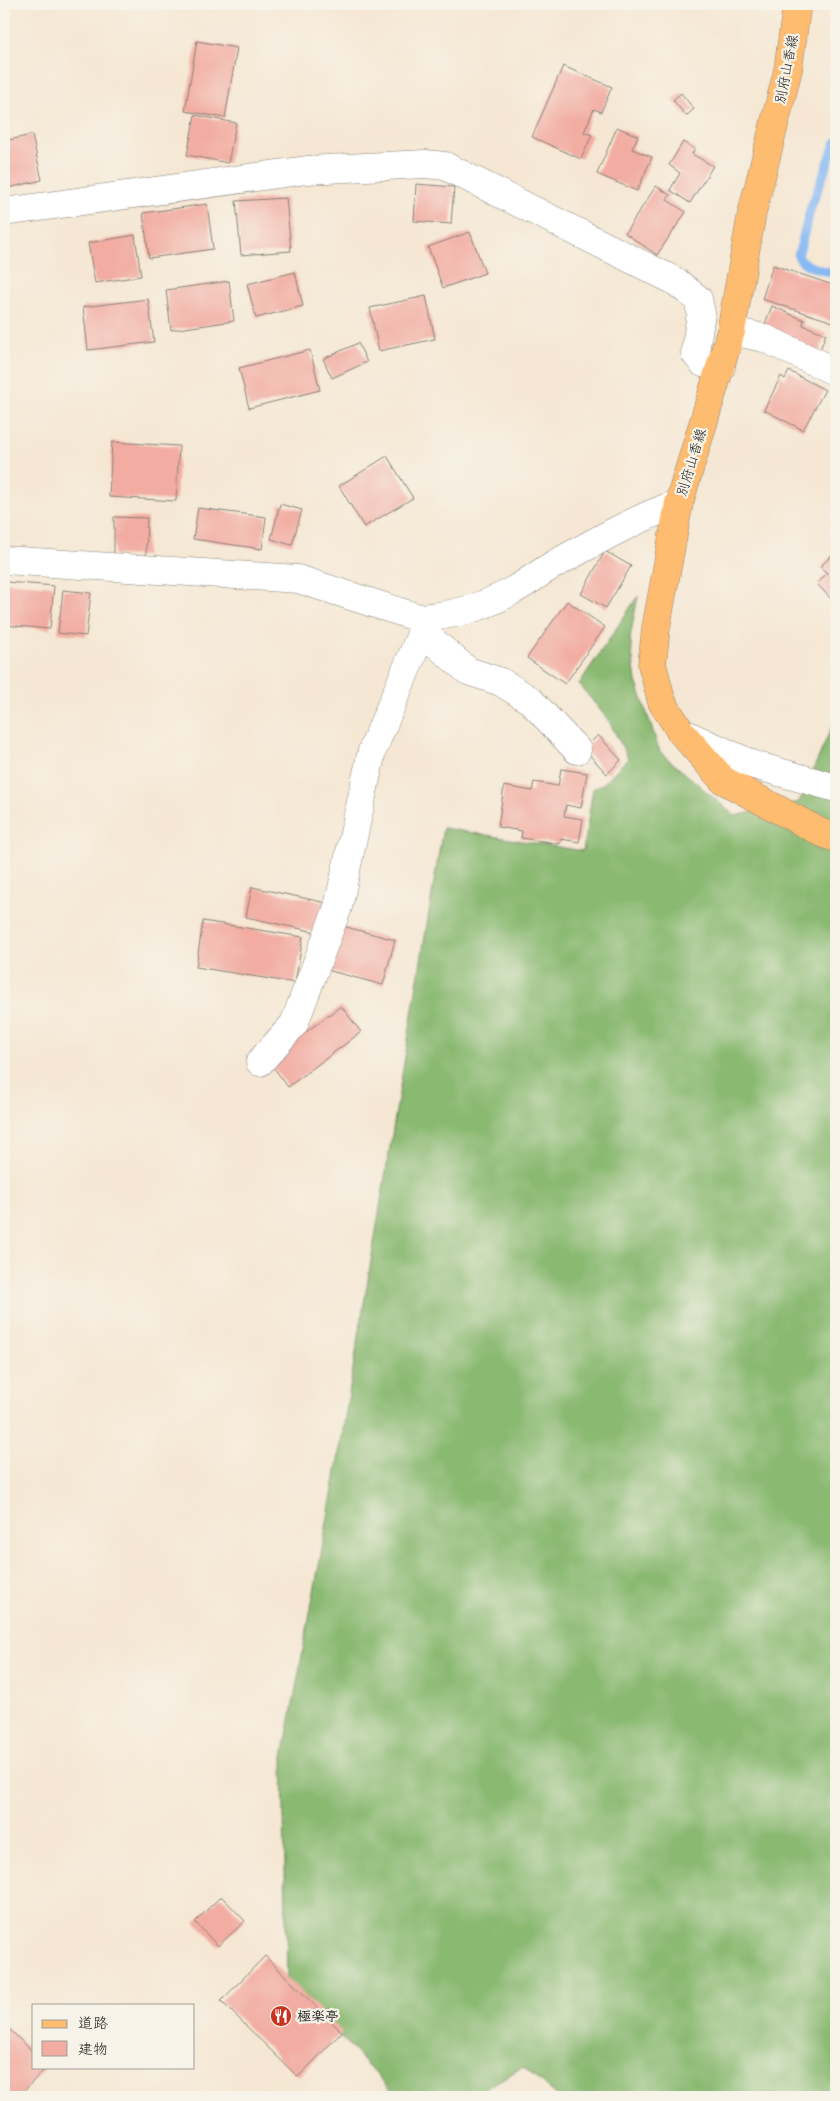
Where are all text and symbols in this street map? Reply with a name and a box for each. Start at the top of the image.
street label: 別府山香線 [771,33,802,105]
street label: 別府山香線 [673,426,710,498]
legend [32,2004,195,2068]
restaurant icon: 極楽亭 [269,2004,293,2028]
place label: 極楽亭 [297,2008,339,2025]
text: 道路 [78,2014,108,2033]
text: 建物 [78,2040,108,2059]

